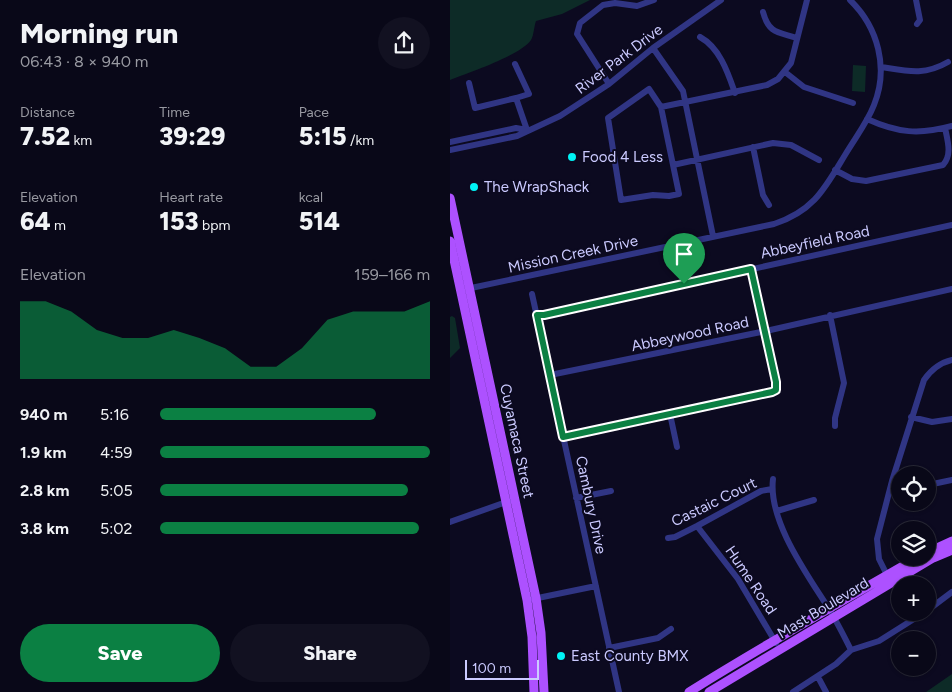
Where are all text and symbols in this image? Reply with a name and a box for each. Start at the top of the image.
text: Morning run [20,16,178,50]
button: share [378,17,430,69]
street label: River Park Drive [572,20,666,98]
text: 06:43 · 8 × 940 m [20,52,148,71]
text: Distance [20,104,75,121]
text: Time [159,104,190,121]
text: Pace [299,104,329,121]
text: 7.52 [20,121,70,151]
text: 39:29 [159,121,225,151]
text: 5:15 [299,121,347,151]
text: km [70,132,92,149]
text: /km [347,132,374,149]
place label: Food 4 Less [582,148,663,166]
marker: Food 4 Less [566,151,578,163]
place label: The WrapShack [484,178,590,196]
marker: The WrapShack [468,181,480,193]
text: Elevation [20,189,78,206]
text: Heart rate [159,189,223,206]
text: kcal [299,189,323,206]
text: 64 [20,206,51,236]
text: 153 [159,206,199,236]
text: 514 [299,206,340,236]
text: m [51,217,66,234]
text: bpm [199,217,230,234]
street label: Abbeyfield Road [759,222,871,262]
street label: Mission Creek Drive [506,231,640,277]
pin [663,233,705,284]
icon: arrive [670,240,698,268]
text: Elevation [20,265,86,284]
text: 159–166 m [354,265,430,284]
street label: Abbeywood Road [630,313,750,355]
street label: Cuyamaca Street [496,382,538,500]
text: 940 m [20,405,68,424]
text: 5:16 [100,405,129,424]
text: 1.9 km [20,443,66,462]
text: 4:59 [100,443,132,462]
street label: Cambury Drive [572,454,610,556]
map controls [891,466,936,676]
button: locate [891,466,936,511]
street label: Castaic Court [668,473,760,530]
text: 2.8 km [20,481,69,500]
text: 5:05 [100,481,133,500]
text: 3.8 km [20,519,69,538]
text: 5:02 [100,519,132,538]
button: layers [891,521,936,566]
street label: Hume Road [721,542,781,618]
street label: Mast Boulevard [774,574,872,642]
button: + [891,576,936,621]
button: Save [20,624,220,682]
button: Share [230,624,430,682]
button: − [891,631,936,676]
place label: East County BMX [571,647,689,665]
marker: East County BMX [555,650,567,662]
scale bar [465,657,539,680]
text: 100 m [472,660,511,677]

